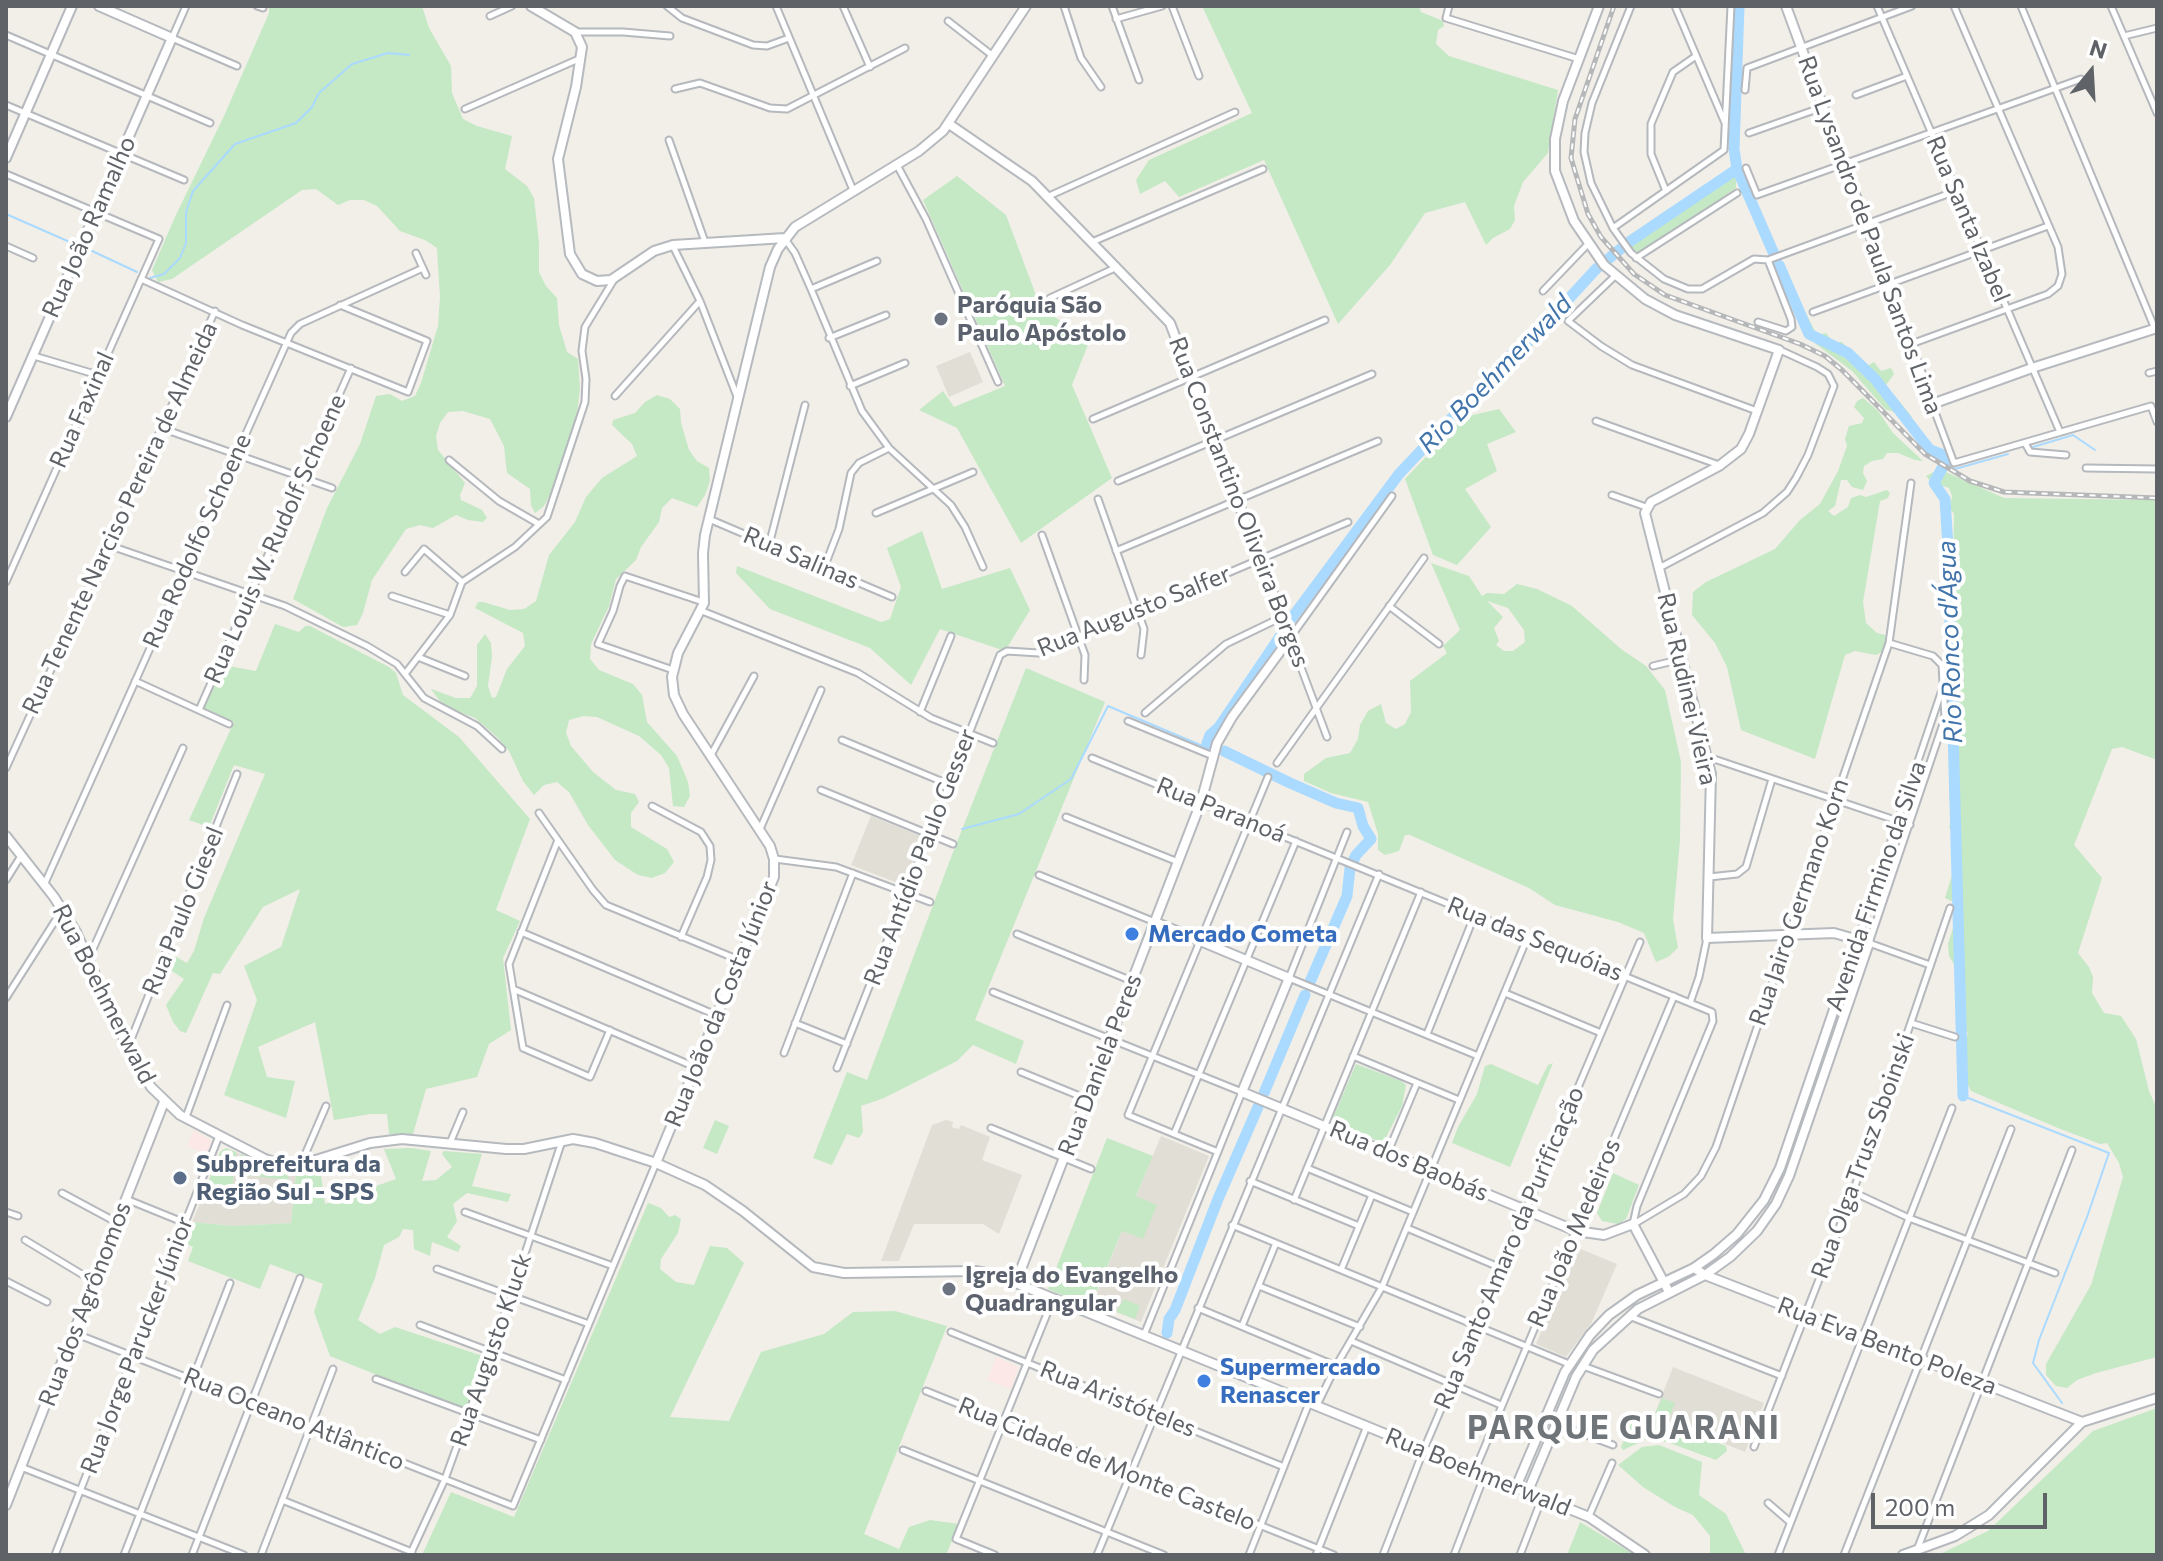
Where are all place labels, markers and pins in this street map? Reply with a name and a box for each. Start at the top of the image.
place label: Paróquia São Paulo Apóstolo [957,291,1126,347]
marker: Paróquia São Paulo Apóstolo [932,310,950,328]
place label: Mercado Cometa [1148,920,1337,948]
marker: Mercado Cometa [1123,925,1141,943]
place label: Subprefeitura da Região Sul - SPS [196,1150,381,1206]
marker: Subprefeitura da Região Sul - SPS [171,1169,189,1187]
place label: Igreja do Evangelho Quadrangular [965,1261,1178,1317]
marker: Igreja do Evangelho Quadrangular [940,1280,958,1298]
place label: Supermercado Renascer [1220,1353,1381,1409]
marker: Supermercado Renascer [1195,1372,1213,1390]

